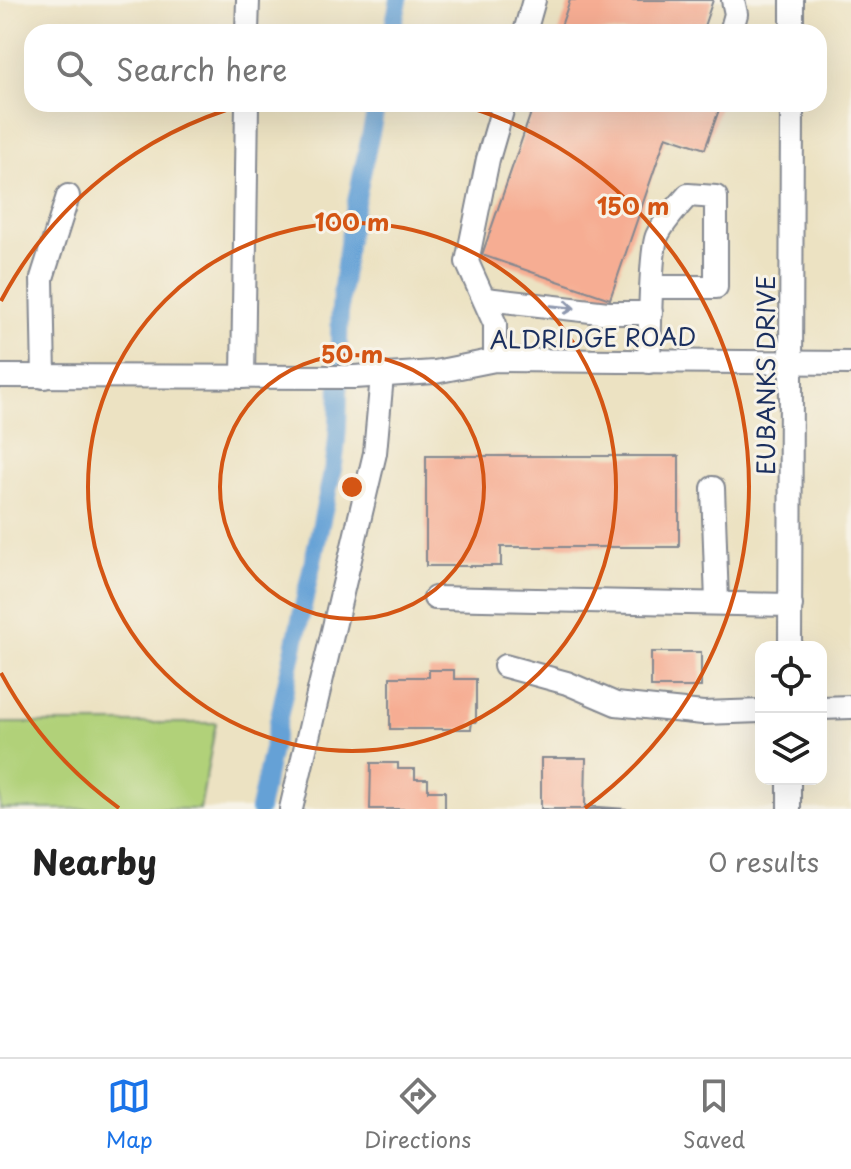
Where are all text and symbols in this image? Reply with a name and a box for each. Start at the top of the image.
search box [24,24,827,112]
icon: search [52,46,96,90]
text: Search here [116,46,288,91]
text: 150 m [597,187,669,223]
text: 100 m [315,203,389,239]
street label: EUBANKS DRIVE [747,275,783,475]
one-way arrow [550,300,576,315]
street label: ALDRIDGE ROAD [489,317,697,357]
text: 50 m [321,335,383,371]
centre of rings [338,473,366,501]
map controls [755,641,827,785]
button: locate [755,641,827,713]
button: layers [755,713,827,785]
text: Nearby [32,835,157,887]
text: 0 results [708,842,819,881]
tab: Map [106,1074,153,1155]
tab: Directions [364,1074,471,1155]
tab: Saved [683,1074,745,1155]

